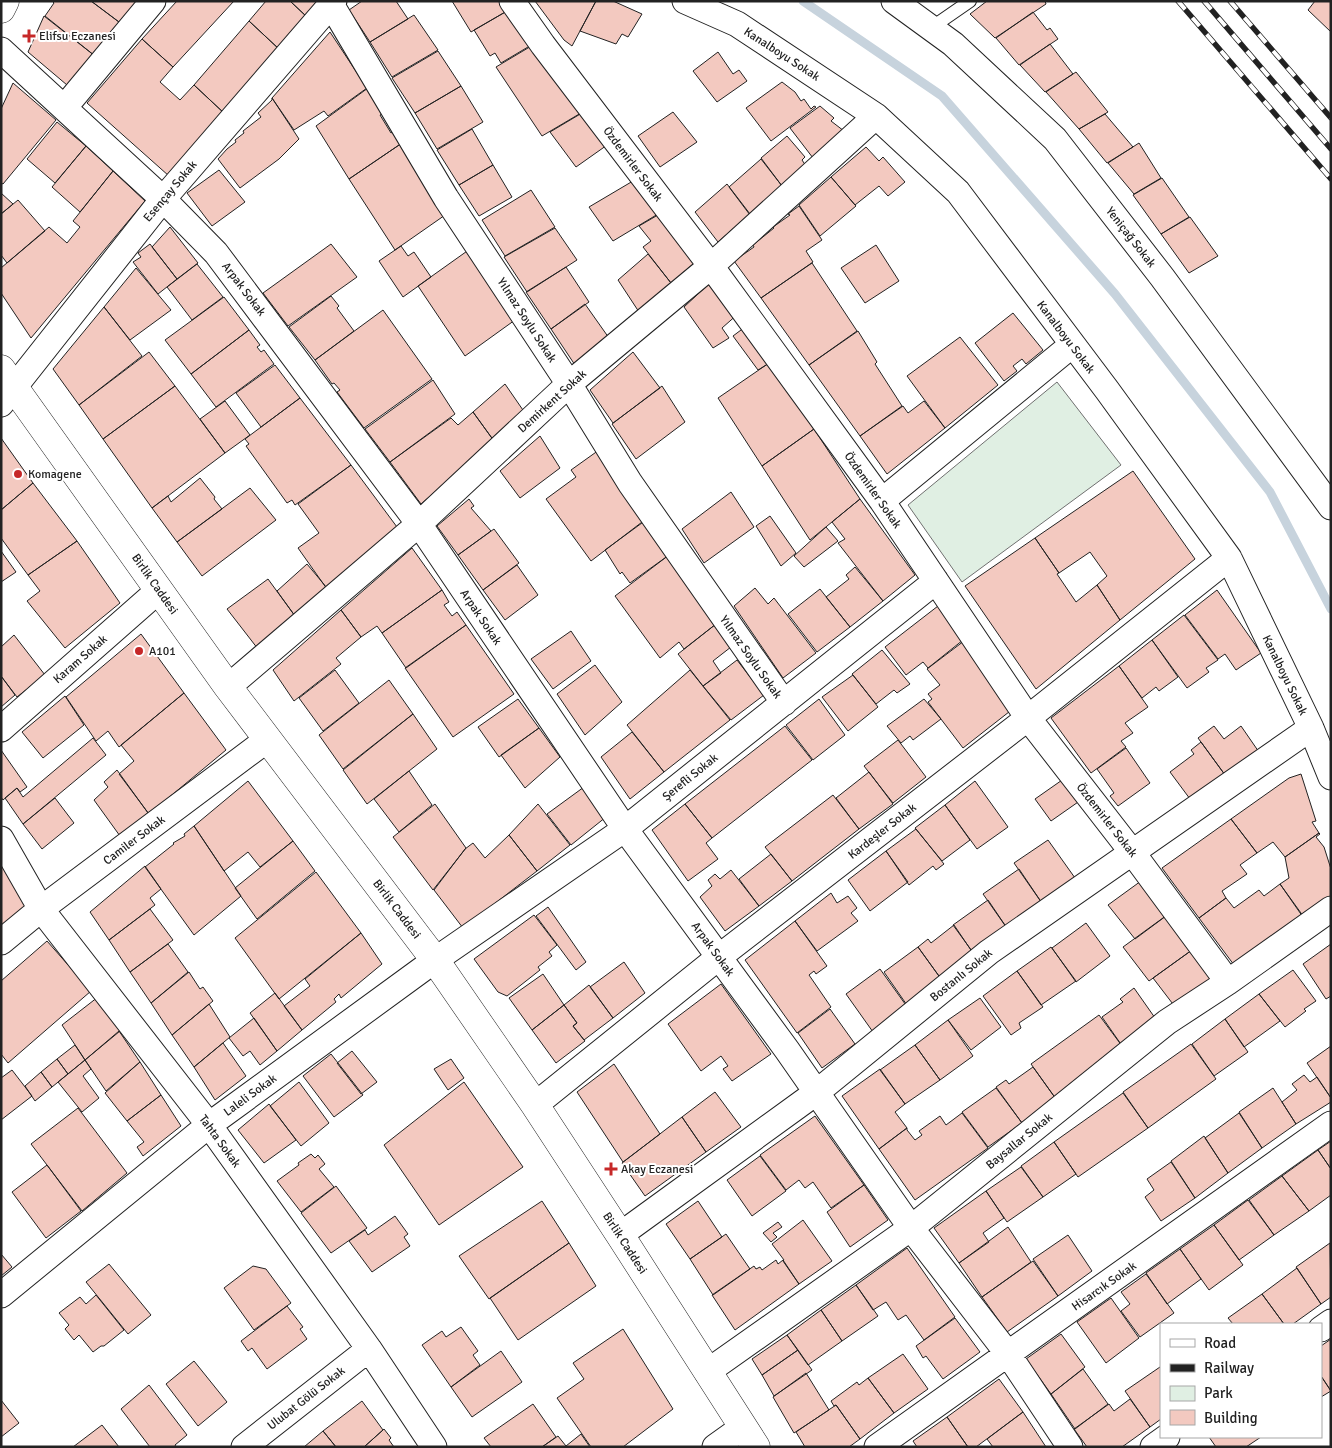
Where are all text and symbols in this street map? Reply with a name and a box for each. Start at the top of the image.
street label: Kanalboyu Sokak [741,24,823,85]
place label: Elifsu Eczanesi [39,29,116,44]
marker: Elifsu Eczanesi [23,30,35,42]
street label: Özdemirler Sokak [599,124,666,205]
street label: Esençay Sokak [140,158,200,225]
street label: Yeniçağ Sokak [1102,204,1159,271]
street label: Arpak Sokak [218,259,269,319]
street label: Yılmaz Soylu Sokak [494,275,560,366]
street label: Kanalboyu Sokak [1033,298,1098,377]
street label: Demirkent Sokak [515,367,590,436]
street label: Özdemirler Sokak [841,449,905,531]
place label: Komagene [28,467,82,482]
marker: Komagene [12,468,24,480]
street label: Birlik Caddesi [128,551,181,618]
street label: Arpak Sokak [457,587,505,648]
street label: Yılmaz Soylu Sokak [716,613,785,702]
street label: Karam Sokak [50,632,110,687]
street label: Kanalboyu Sokak [1259,633,1310,718]
place label: A101 [149,644,176,659]
marker: A101 [133,645,145,657]
street label: Şerefli Sokak [660,750,721,804]
street label: Özdemirler Sokak [1073,780,1140,860]
street label: Kardeşler Sokak [845,800,919,863]
street label: Camiler Sokak [100,812,168,869]
street label: Birlik Caddesi [369,877,424,942]
street label: Arpak Sokak [688,919,737,980]
street label: Bostanlı Sokak [927,946,996,1005]
street label: Laleli Sokak [221,1071,280,1120]
street label: Baysallar Sokak [983,1110,1056,1173]
street label: Tahta Sokak [195,1112,244,1171]
place label: Akay Eczanesi [621,1162,693,1177]
marker: Akay Eczanesi [605,1163,617,1175]
street label: Birlik Caddesi [599,1210,650,1277]
street label: Hisarcık Sokak [1069,1259,1140,1314]
legend [1160,1323,1322,1438]
text: Road [1204,1334,1236,1352]
text: Railway [1204,1359,1254,1377]
street label: Ulubat Gölü Sokak [264,1363,348,1433]
text: Park [1204,1384,1233,1402]
text: Building [1204,1409,1258,1427]

